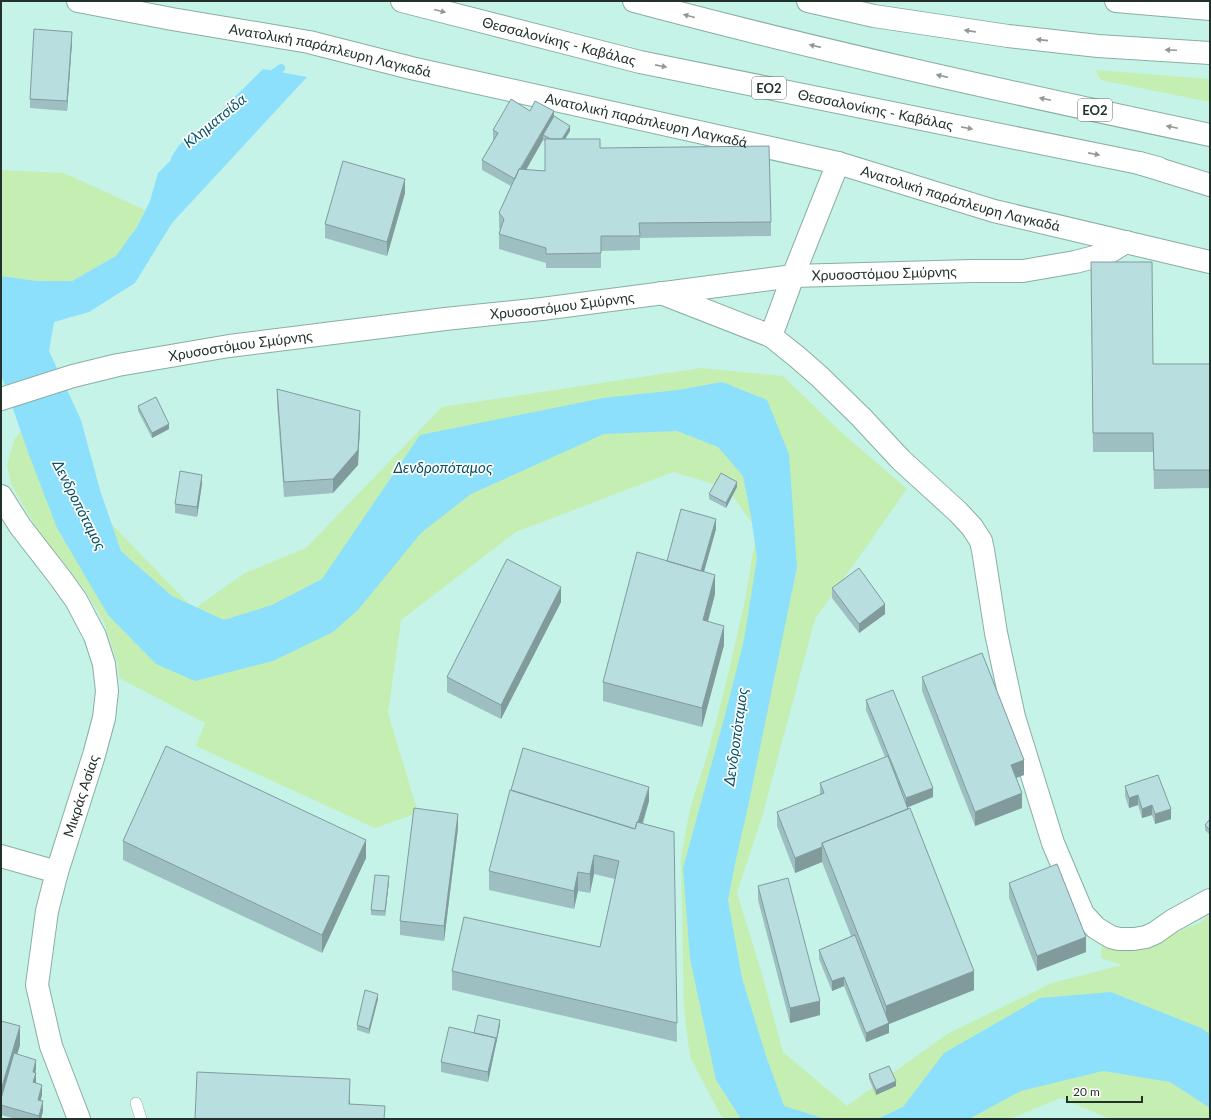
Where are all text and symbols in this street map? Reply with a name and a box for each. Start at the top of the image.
one-way arrow [434,8,446,14]
street label: Θεσσαλονίκης - Καβάλας [480,13,638,69]
one-way arrow [682,13,694,19]
street label: Ανατολική παράπλευρη Λαγκαδά [228,20,434,80]
one-way arrow [964,28,976,34]
one-way arrow [1035,37,1048,43]
one-way arrow [809,43,821,49]
one-way arrow [1165,47,1177,54]
one-way arrow [655,64,667,70]
one-way arrow [935,72,948,78]
road number: ΕΟ2 [752,77,786,99]
street label: Θεσσαλονίκης - Καβάλας [797,85,955,133]
water label: Κληματσίδα [179,89,250,151]
street label: Ανατολική παράπλευρη Λαγκαδά [544,89,750,151]
one-way arrow [1039,96,1051,102]
road number: ΕΟ2 [1078,99,1112,121]
one-way arrow [1166,123,1178,129]
one-way arrow [961,125,973,131]
one-way arrow [1088,151,1100,157]
street label: Ανατολική παράπλευρη Λαγκαδά [859,162,1063,235]
street label: Χρυσοστόμου Σμύρνης [811,262,957,283]
street label: Χρυσοστόμου Σμύρνης [489,288,636,322]
street label: Χρυσοστόμου Σμύρνης [167,327,314,364]
water label: Δενδροπόταμος [49,456,111,553]
water label: Δενδροπόταμος [393,458,493,476]
water label: Δενδροπόταμος [719,686,751,788]
street label: Μικράς Ασίας [59,752,102,839]
scale bar [1067,1078,1142,1104]
text: 20 m [1073,1084,1100,1099]

